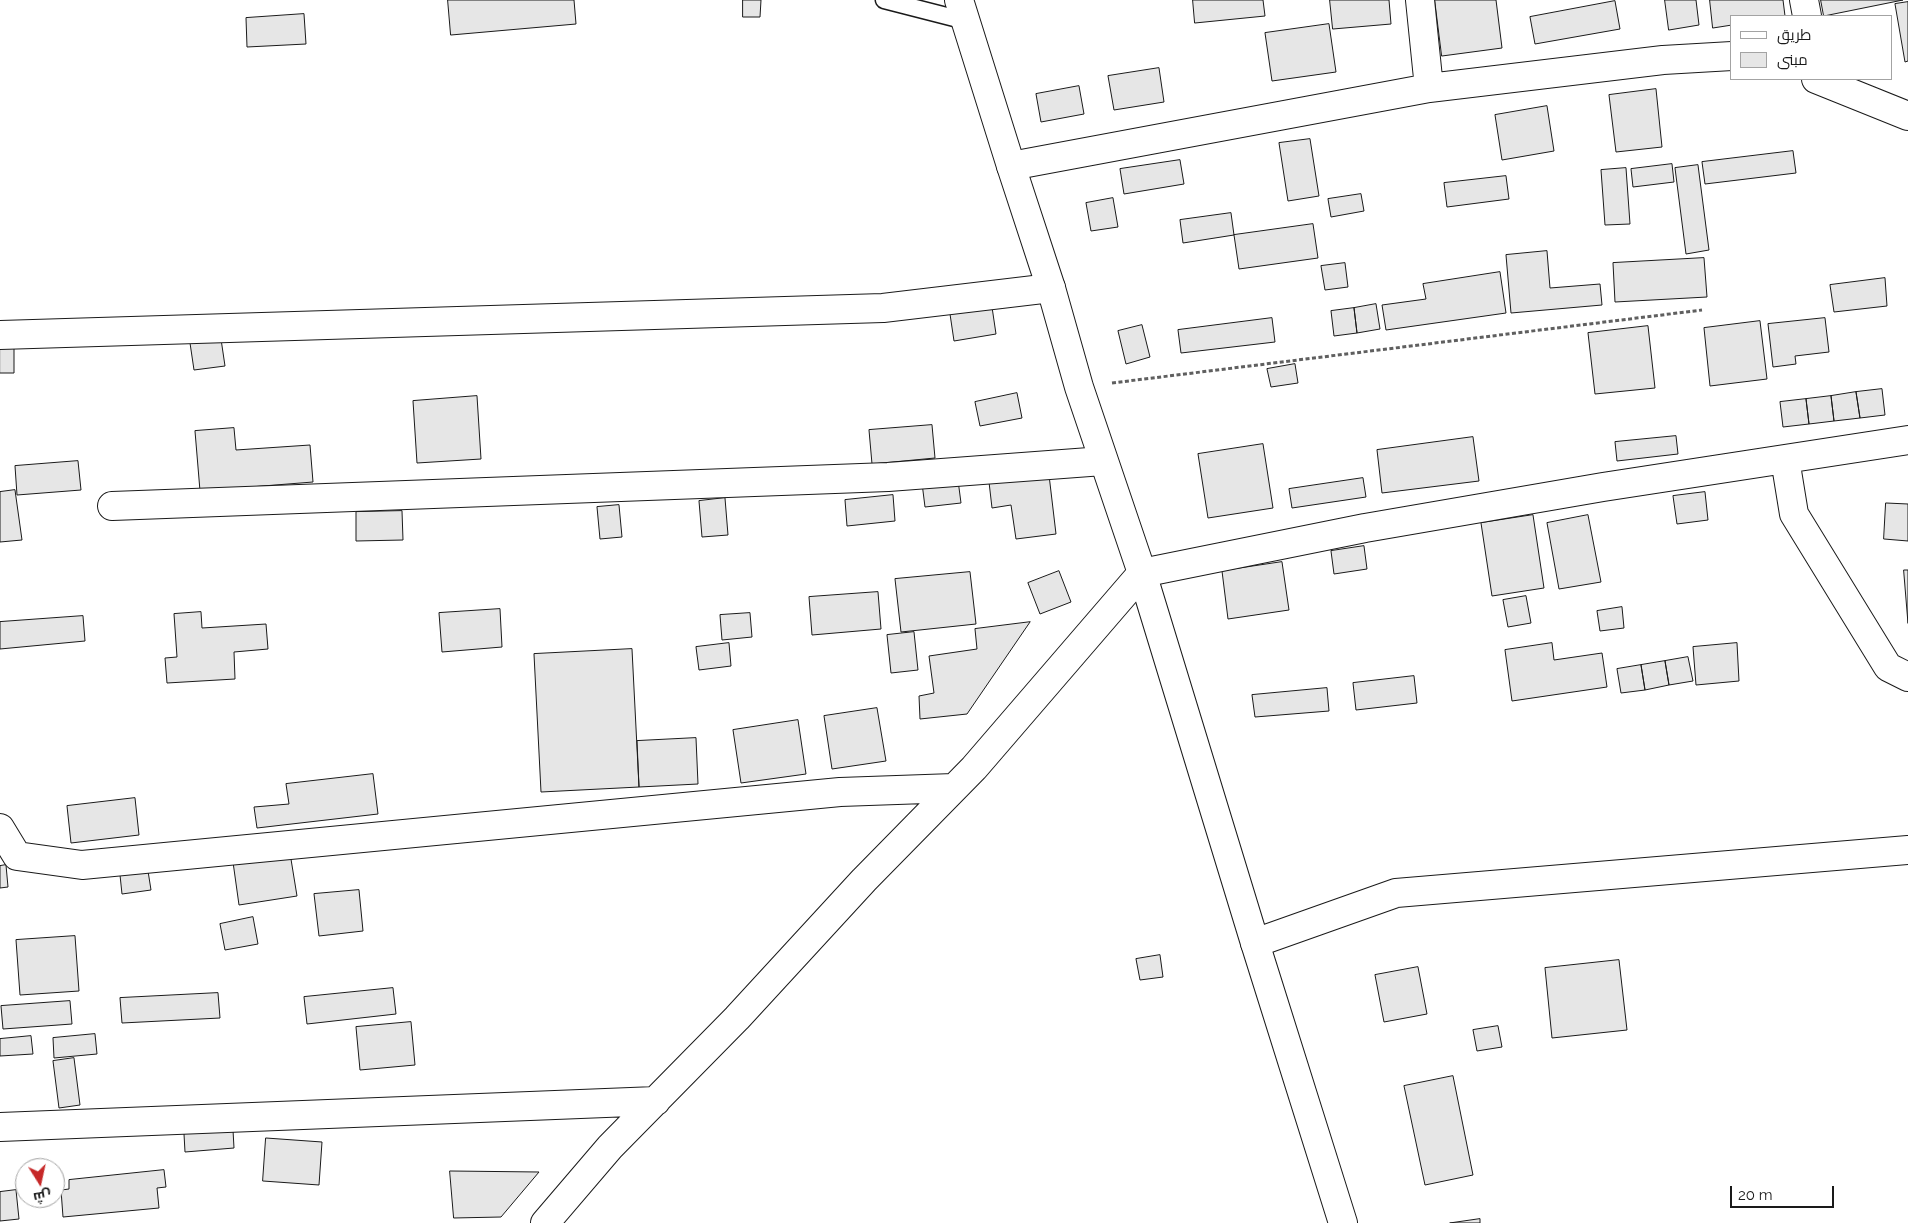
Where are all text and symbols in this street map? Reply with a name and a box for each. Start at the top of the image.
legend [1730,15,1893,80]
text: طريق [1777,26,1811,44]
text: مبنى [1777,51,1808,69]
north arrow [15,1158,65,1208]
scale bar [1733,1176,1837,1208]
text: 20 m [1738,1186,1773,1204]
text: ش [32,1187,53,1206]

